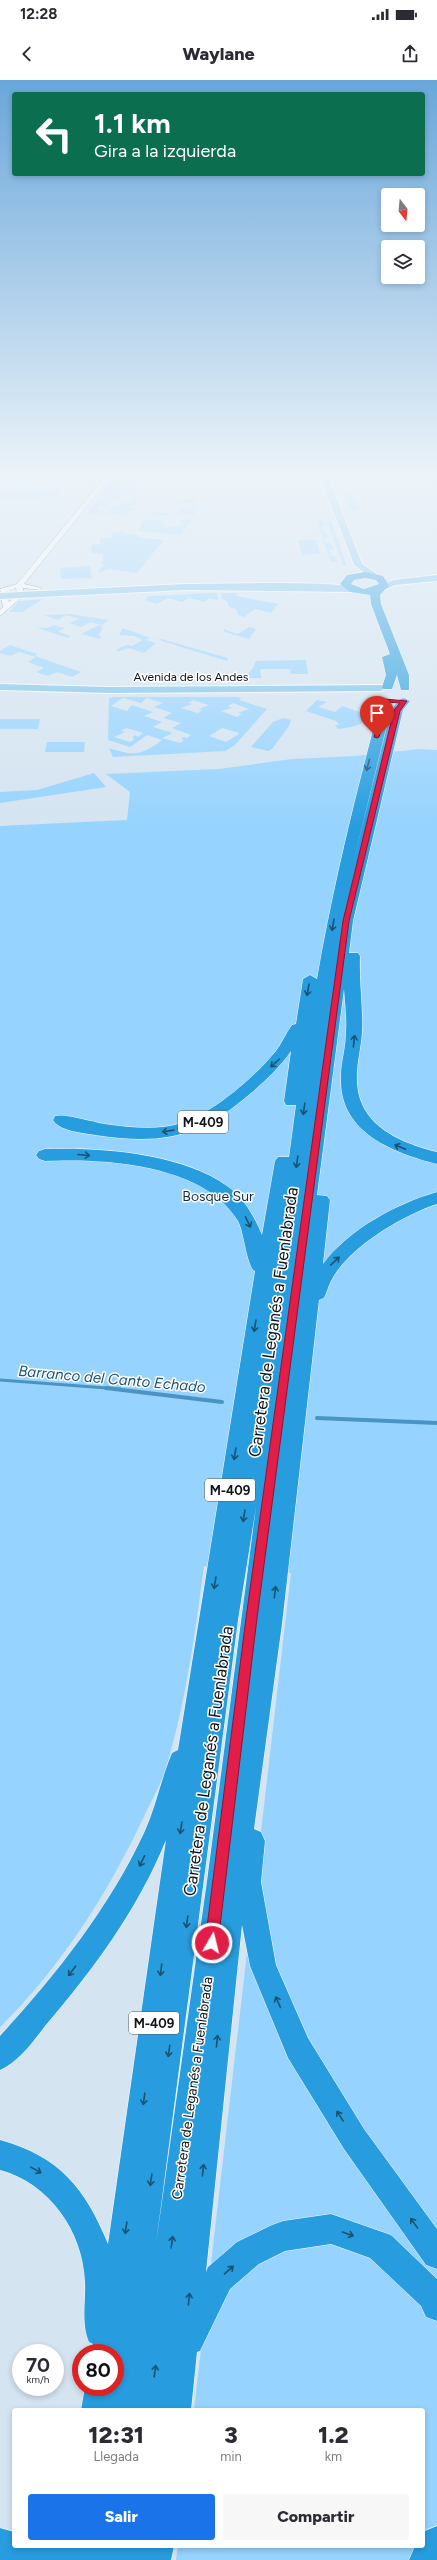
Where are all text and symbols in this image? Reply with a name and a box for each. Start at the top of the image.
text: 12:28 [20,5,57,23]
icon: back [16,43,38,65]
text: Waylane [182,43,255,65]
icon: share [399,43,421,65]
text: 1.1 km [94,106,171,140]
icon: left [28,108,80,160]
text: Gira a la izquierda [94,140,236,162]
north arrow [381,188,425,232]
map controls [381,188,425,284]
button: layers [381,240,425,284]
street label: Avenida de los Andes [134,670,249,684]
pin [360,696,394,737]
icon: arrive [366,702,388,724]
one-way arrow [364,758,372,771]
one-way arrow [328,918,336,931]
one-way arrow [304,983,312,996]
one-way arrow [350,1035,357,1048]
one-way arrow [270,1058,280,1068]
one-way arrow [300,1102,308,1115]
road number: M-409 [178,1111,228,1133]
one-way arrow [162,1128,175,1135]
one-way arrow [394,1142,406,1150]
one-way arrow [77,1151,90,1158]
one-way arrow [293,1155,301,1168]
street label: Carretera de Leganés a Fuenlabrada [244,1186,302,1458]
park label: Bosque Sur [182,1188,254,1205]
one-way arrow [245,1216,252,1228]
one-way arrow [330,1256,340,1266]
one-way arrow [251,1319,259,1332]
water label: Barranco del Canto Echado [18,1362,207,1396]
one-way arrow [231,1447,239,1460]
road number: M-409 [205,1479,255,1501]
one-way arrow [239,1509,247,1522]
one-way arrow [211,1576,219,1589]
one-way arrow [271,1586,279,1599]
street label: Carretera de Leganés a Fuenlabrada [179,1625,237,1897]
one-way arrow [177,1821,185,1834]
one-way arrow [138,1855,145,1867]
one-way arrow [183,1915,191,1928]
position arrow [191,1922,233,1964]
one-way arrow [157,1963,165,1976]
one-way arrow [68,1965,77,1976]
street label: Carretera de Leganés a Fuenlabrada [168,1976,217,2200]
one-way arrow [274,1996,281,2008]
road number: M-409 [129,2012,179,2034]
one-way arrow [213,2035,221,2048]
one-way arrow [165,2044,173,2057]
one-way arrow [140,2092,148,2105]
one-way arrow [336,2111,344,2122]
one-way arrow [199,2164,207,2177]
one-way arrow [30,2166,42,2174]
one-way arrow [147,2173,155,2186]
one-way arrow [410,2217,418,2228]
one-way arrow [122,2221,130,2234]
one-way arrow [341,2231,353,2239]
one-way arrow [168,2236,176,2249]
one-way arrow [224,2265,235,2274]
one-way arrow [185,2293,193,2306]
speed limit sign: 80 [72,2344,124,2396]
text: 70 [26,2353,50,2377]
one-way arrow [151,2365,158,2378]
text: km/h [27,2373,49,2386]
text: 12:31 [88,2420,144,2449]
text: 3 [224,2420,238,2449]
text: 1.2 [318,2420,349,2449]
text: Llegada [94,2449,139,2464]
text: min [220,2449,242,2464]
text: km [325,2449,342,2464]
button: Salir [28,2494,215,2540]
button: Compartir [223,2494,409,2540]

